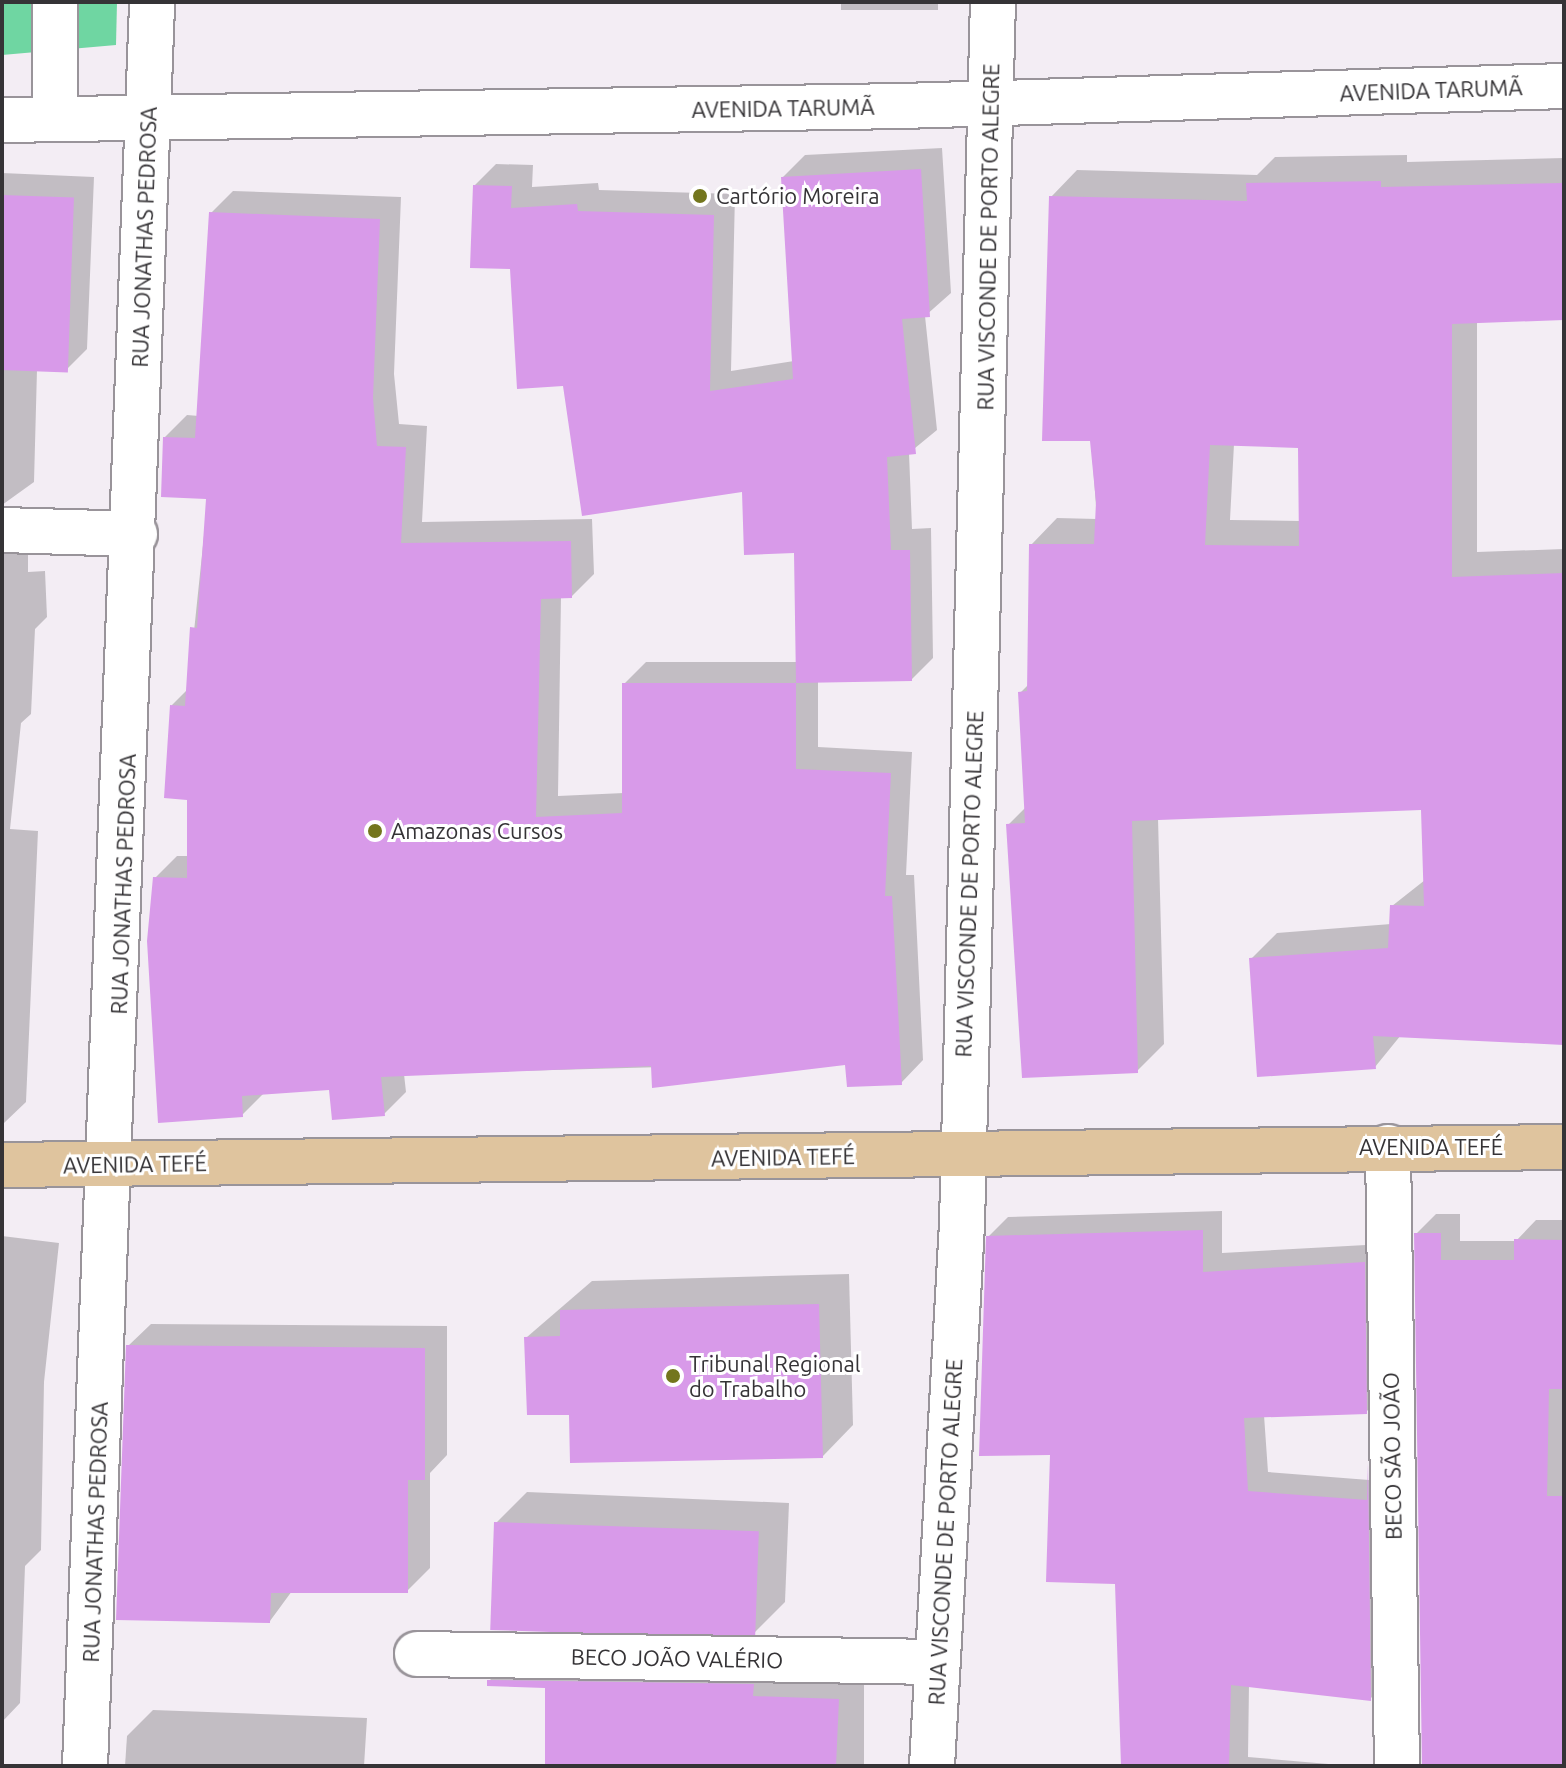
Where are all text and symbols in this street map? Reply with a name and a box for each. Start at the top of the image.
street label: RUA VISCONDE DE PORTO ALEGRE [972,63,1004,411]
street label: AVENIDA TARUMÃ [1339,74,1523,106]
street label: AVENIDA TARUMÃ [691,93,875,123]
street label: RUA JONATHAS PEDROSA [126,106,162,368]
place label: Cartório Moreira [716,183,880,209]
marker: Cartório Moreira [691,187,709,205]
street label: RUA VISCONDE DE PORTO ALEGRE [950,710,988,1058]
street label: RUA JONATHAS PEDROSA [105,753,141,1015]
place label: Amazonas Cursos [391,818,563,844]
marker: Amazonas Cursos [366,822,384,840]
street label: AVENIDA TEFÉ [1359,1134,1503,1160]
street label: AVENIDA TEFÉ [711,1143,855,1171]
street label: AVENIDA TEFÉ [63,1150,207,1178]
place label: Tribunal Regional do Trabalho [689,1350,861,1402]
street label: RUA VISCONDE DE PORTO ALEGRE [923,1358,967,1706]
marker: Tribunal Regional do Trabalho [664,1367,682,1385]
street label: BECO SÃO JOÃO [1377,1372,1407,1540]
street label: RUA JONATHAS PEDROSA [77,1401,113,1663]
street label: BECO JOÃO VALÉRIO [571,1643,783,1673]

